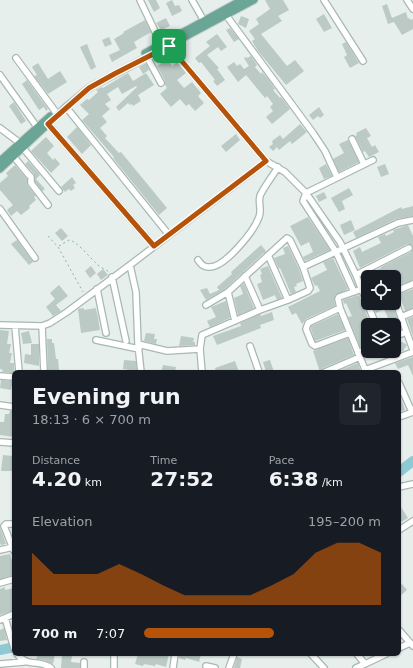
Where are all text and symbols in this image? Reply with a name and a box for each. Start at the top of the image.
pin [152,29,186,63]
icon: arrive [158,35,180,57]
map controls [361,270,401,358]
button: locate [361,270,401,310]
button: layers [361,318,401,358]
button: share [339,383,381,425]
text: Evening run [32,384,181,409]
text: 18:13 · 6 × 700 m [32,412,151,427]
text: Distance [32,454,80,467]
text: Time [150,454,177,467]
text: Pace [269,454,294,467]
text: 4.20 [32,467,81,491]
text: 27:52 [150,467,214,491]
text: 6:38 [269,467,318,491]
text: km [81,476,102,489]
text: /km [318,476,343,489]
text: Elevation [32,514,92,529]
text: 195–200 m [308,514,381,529]
text: 700 m [32,626,77,641]
text: 7:07 [96,626,125,641]

